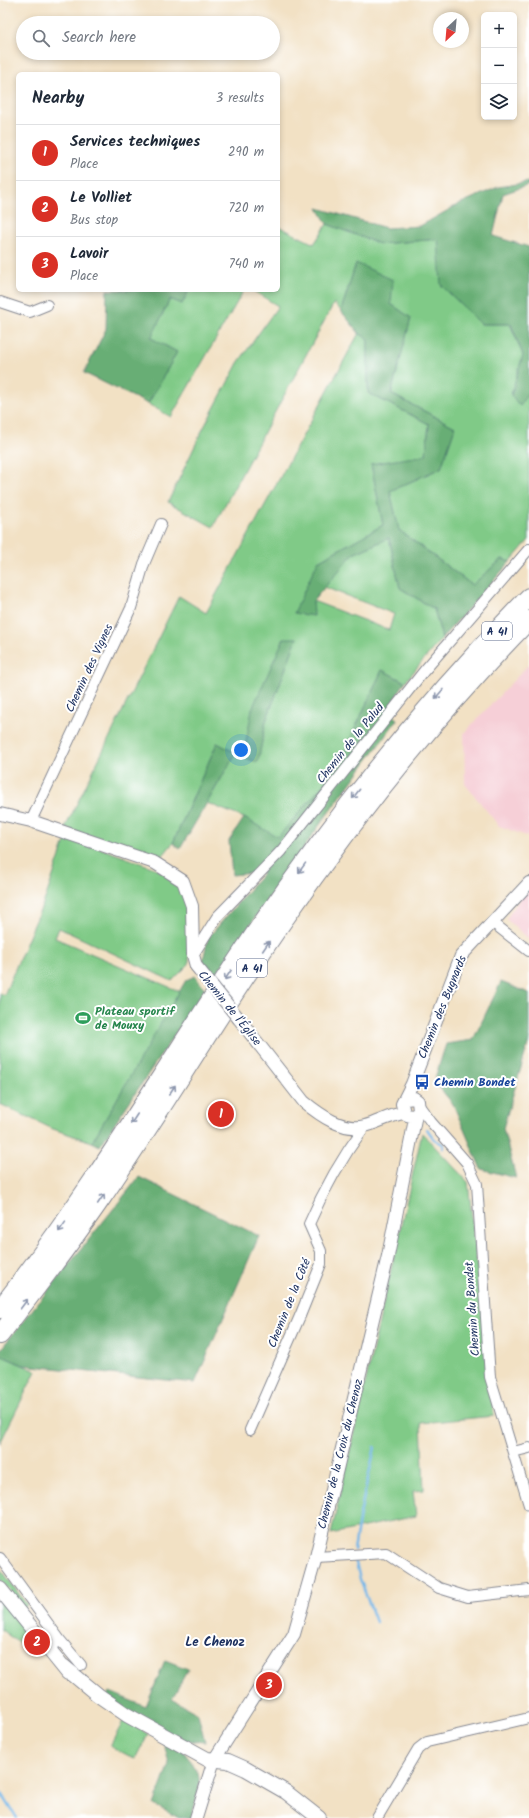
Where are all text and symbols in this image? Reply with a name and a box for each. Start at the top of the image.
north arrow [433,12,469,48]
map controls [481,12,517,120]
button: + [481,12,517,48]
search box [16,16,280,60]
text: Search here [62,26,136,50]
icon: search [30,27,52,49]
button: − [481,48,517,84]
button: layers [481,84,517,120]
text: Nearby [32,85,84,112]
text: 3 results [216,88,264,109]
text: Services techniques [70,130,200,154]
text: 1 [43,142,47,163]
text: 290 m [228,142,264,163]
text: Place [70,154,98,175]
text: Le Volliet [70,186,132,210]
text: 2 [41,198,49,219]
text: 720 m [228,198,264,219]
text: Bus stop [70,210,118,231]
text: Lavoir [70,242,108,266]
text: 3 [41,254,49,275]
text: 740 m [229,254,264,275]
text: Place [70,266,98,287]
street label: Chemin des Vignes [61,621,118,716]
road number: A 41 [482,622,512,640]
one-way arrow [434,689,443,699]
street label: Chemin de la Palud [312,698,390,788]
your location [231,740,251,760]
one-way arrow [351,789,360,800]
one-way arrow [297,862,306,873]
one-way arrow [262,941,270,952]
street label: Chemin des Bugnards [413,953,472,1062]
road number: A 41 [237,959,267,977]
street label: Chemin de l'Église [193,966,266,1051]
one-way arrow [224,969,232,980]
place label: Plateau sportif de Mouxy [95,1002,176,1035]
sports icon: Plateau sportif de Mouxy [74,1009,92,1027]
bus stop icon: Chemin Bondet [413,1073,431,1091]
place label: Chemin Bondet [434,1073,516,1092]
one-way arrow [168,1085,176,1096]
pin: 1 [208,1099,234,1129]
one-way arrow [130,1113,138,1125]
one-way arrow [97,1194,105,1205]
one-way arrow [58,1221,66,1232]
street label: Chemin de la Côté [263,1255,316,1351]
street label: Chemin du Bondet [460,1261,485,1357]
one-way arrow [20,1299,28,1310]
street label: Chemin de la Croix du Chenoz [313,1377,368,1531]
pin: 2 [24,1627,50,1657]
district label: Le Chenoz [185,1632,245,1653]
pin: 3 [256,1670,282,1700]

